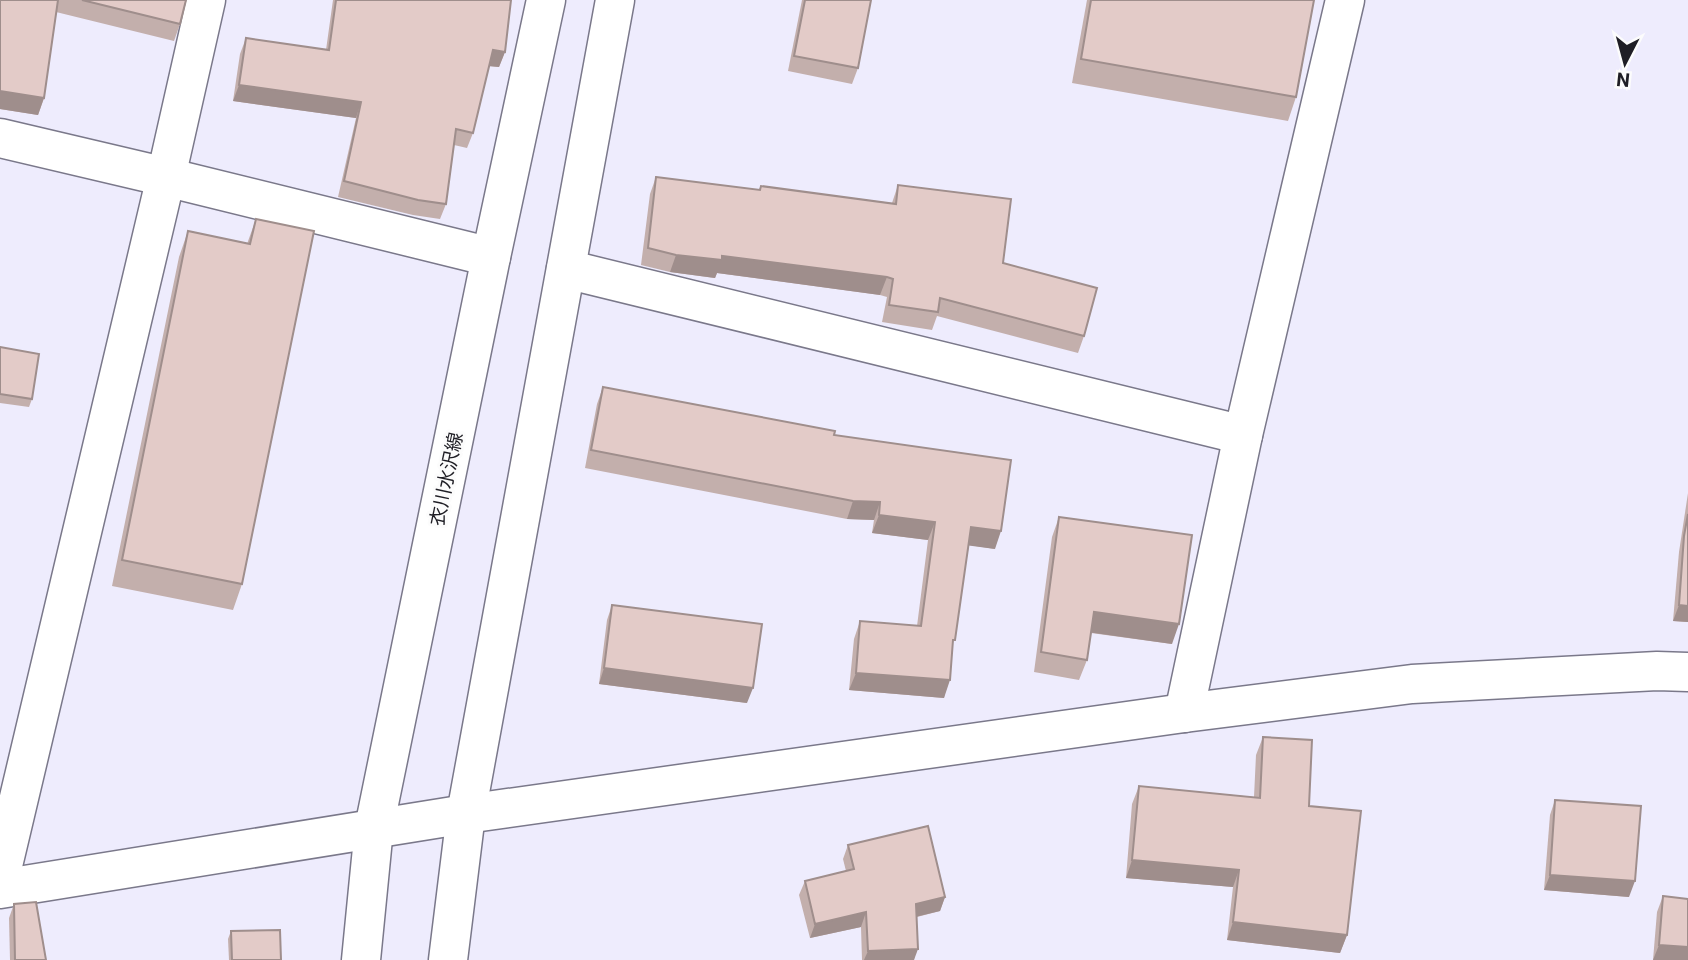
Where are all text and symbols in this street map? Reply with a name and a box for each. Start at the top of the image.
north arrow [1590,28,1660,98]
text: N [1615,67,1631,92]
street label: 衣川水沢線 [425,430,468,528]

